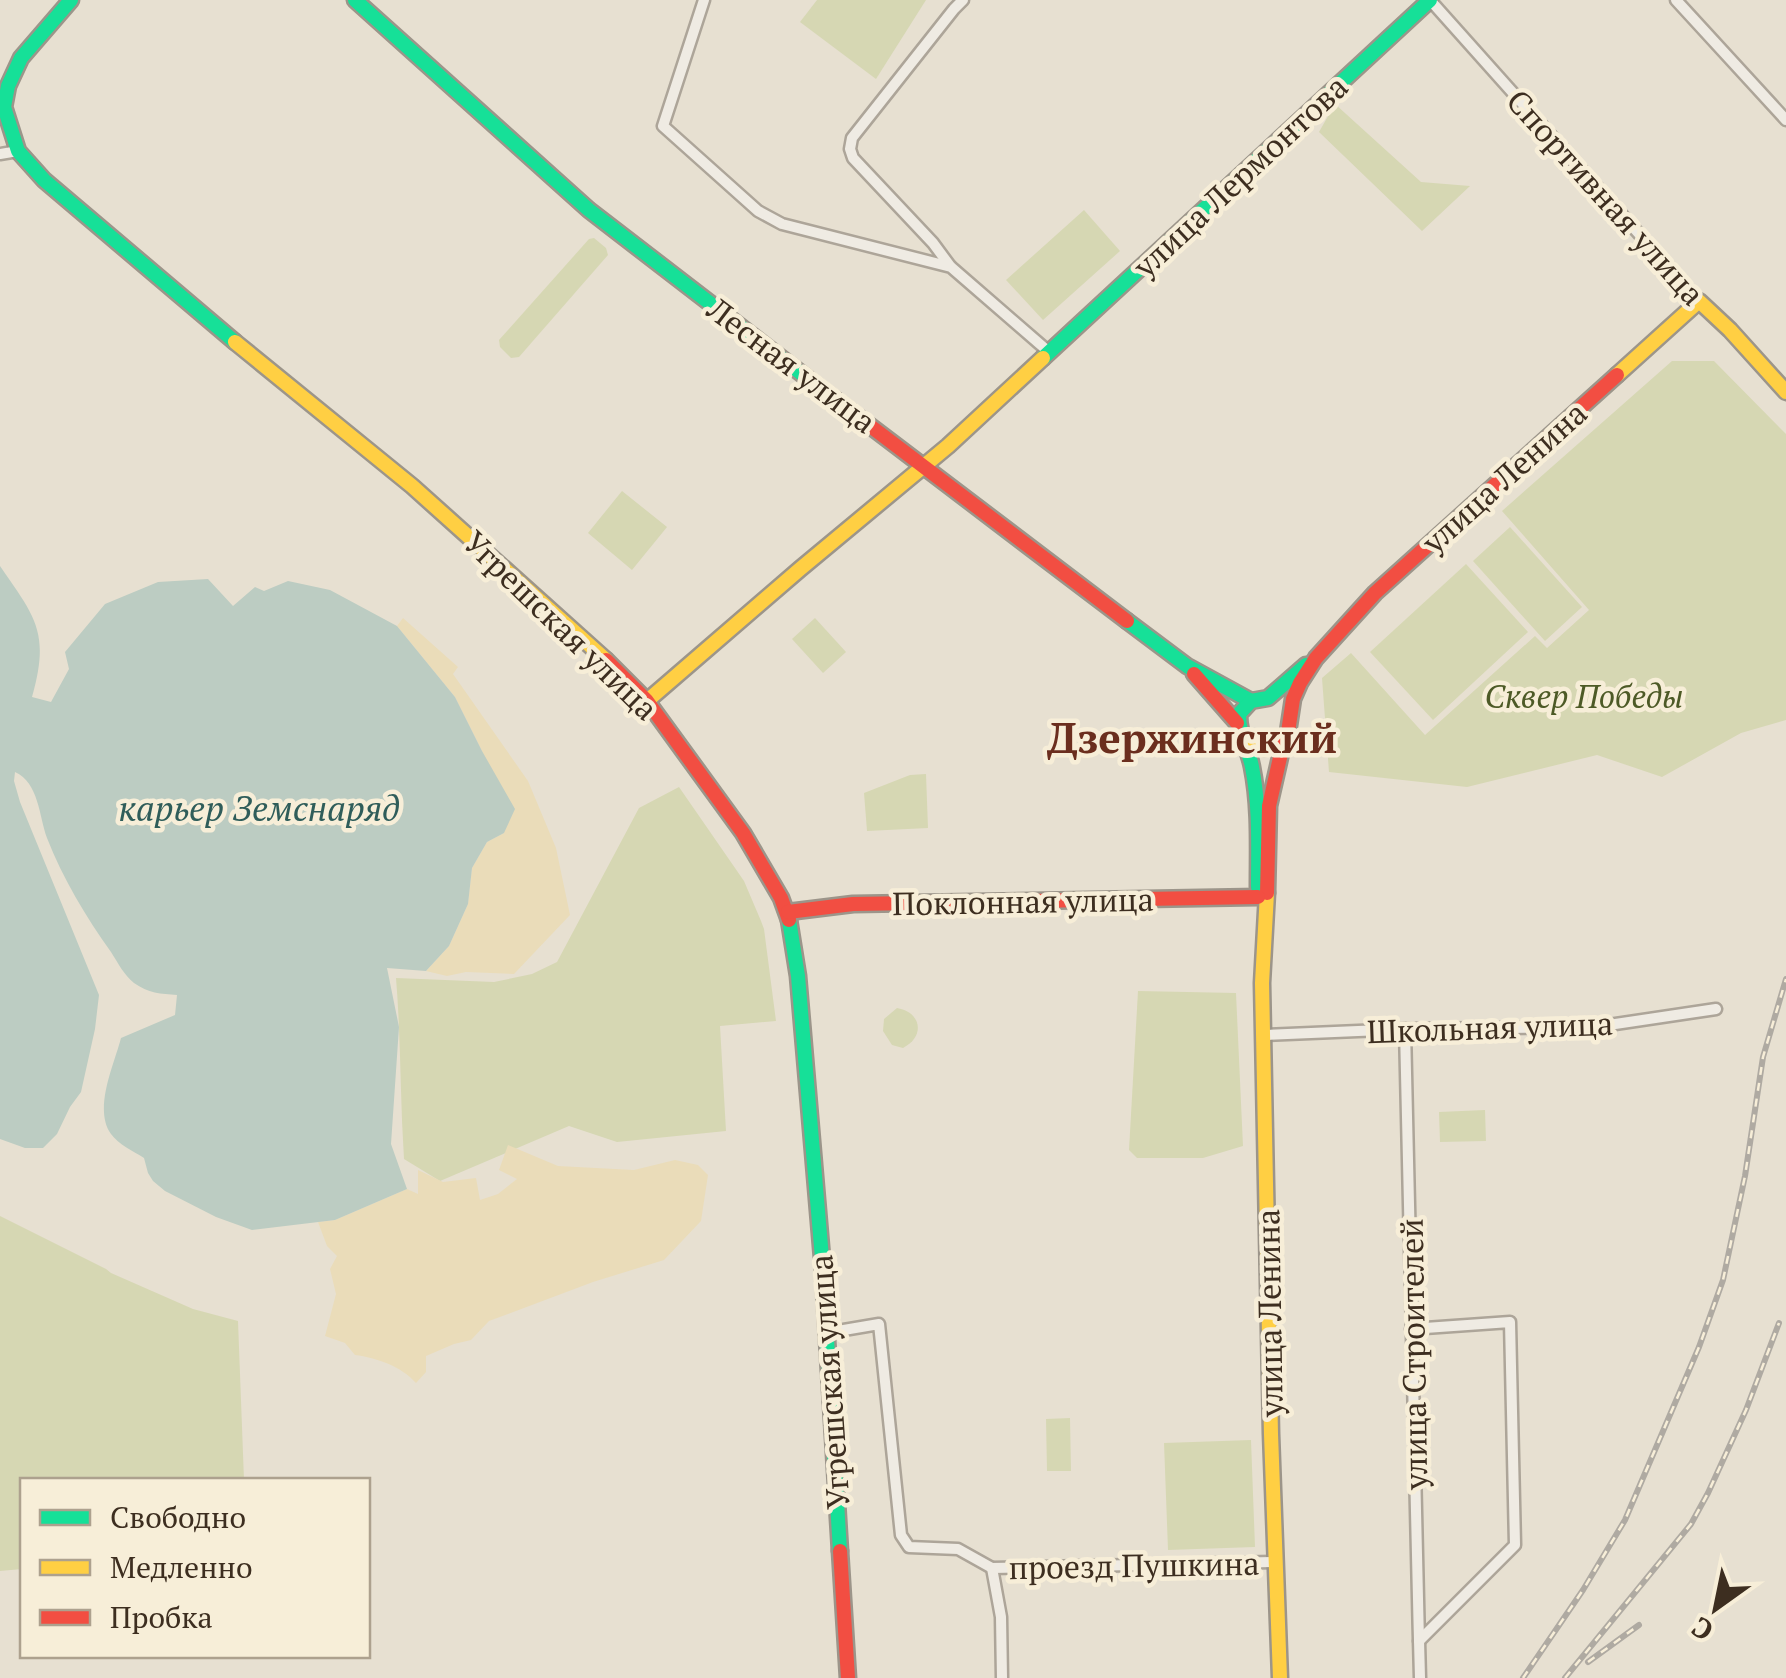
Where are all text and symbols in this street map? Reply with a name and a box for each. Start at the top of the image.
street label: улица Лермонтова [1123,66,1356,287]
street label: Спортивная улица [1498,80,1714,314]
street label: Лесная улица [698,287,885,442]
street label: улица Ленина [1412,392,1595,563]
street label: Угрешская улица [455,521,667,729]
park label: Сквер Победы [1485,675,1683,717]
district label: Дзержинский [1047,709,1337,765]
water label: карьер Земснаряд [118,785,400,831]
street label: Поклонная улица [892,878,1154,924]
street label: Школьная улица [1366,1002,1614,1052]
street label: улица Ленина [1246,1209,1292,1418]
street label: улица Строителей [1390,1218,1436,1491]
street label: Угрешская улица [799,1253,859,1511]
legend [20,1478,370,1658]
text: Свободно [110,1497,246,1537]
street label: проезд Пушкина [1008,1542,1260,1588]
text: Медленно [110,1547,253,1587]
north arrow [1666,1558,1766,1658]
text: Пробка [110,1597,213,1637]
text: С [1684,1609,1720,1650]

